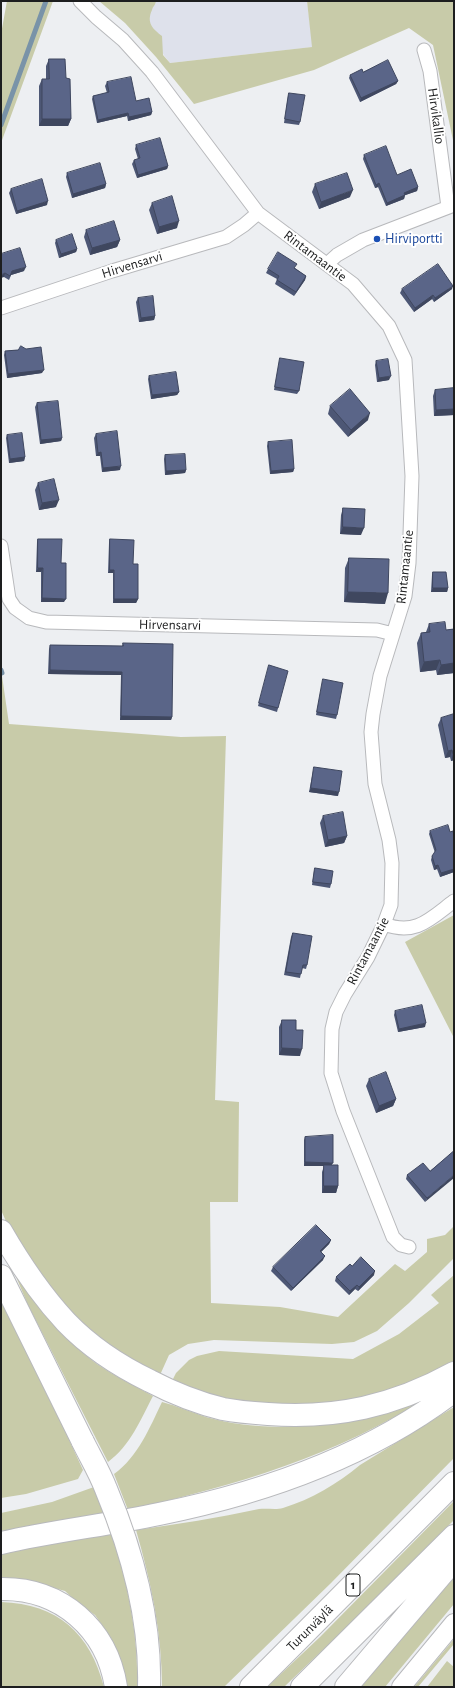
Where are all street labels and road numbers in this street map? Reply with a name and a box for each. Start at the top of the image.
street label: Hirvikallio [424,87,448,145]
street label: Rintamaantie [280,227,350,285]
street label: Hirvensarvi [100,248,164,282]
street label: Rintamaantie [393,529,417,605]
street label: Hirvensarvi [139,616,201,634]
street label: Rintamaantie [343,914,393,988]
road number: 1 [346,1574,360,1596]
street label: Turunväylä [283,1601,337,1655]

